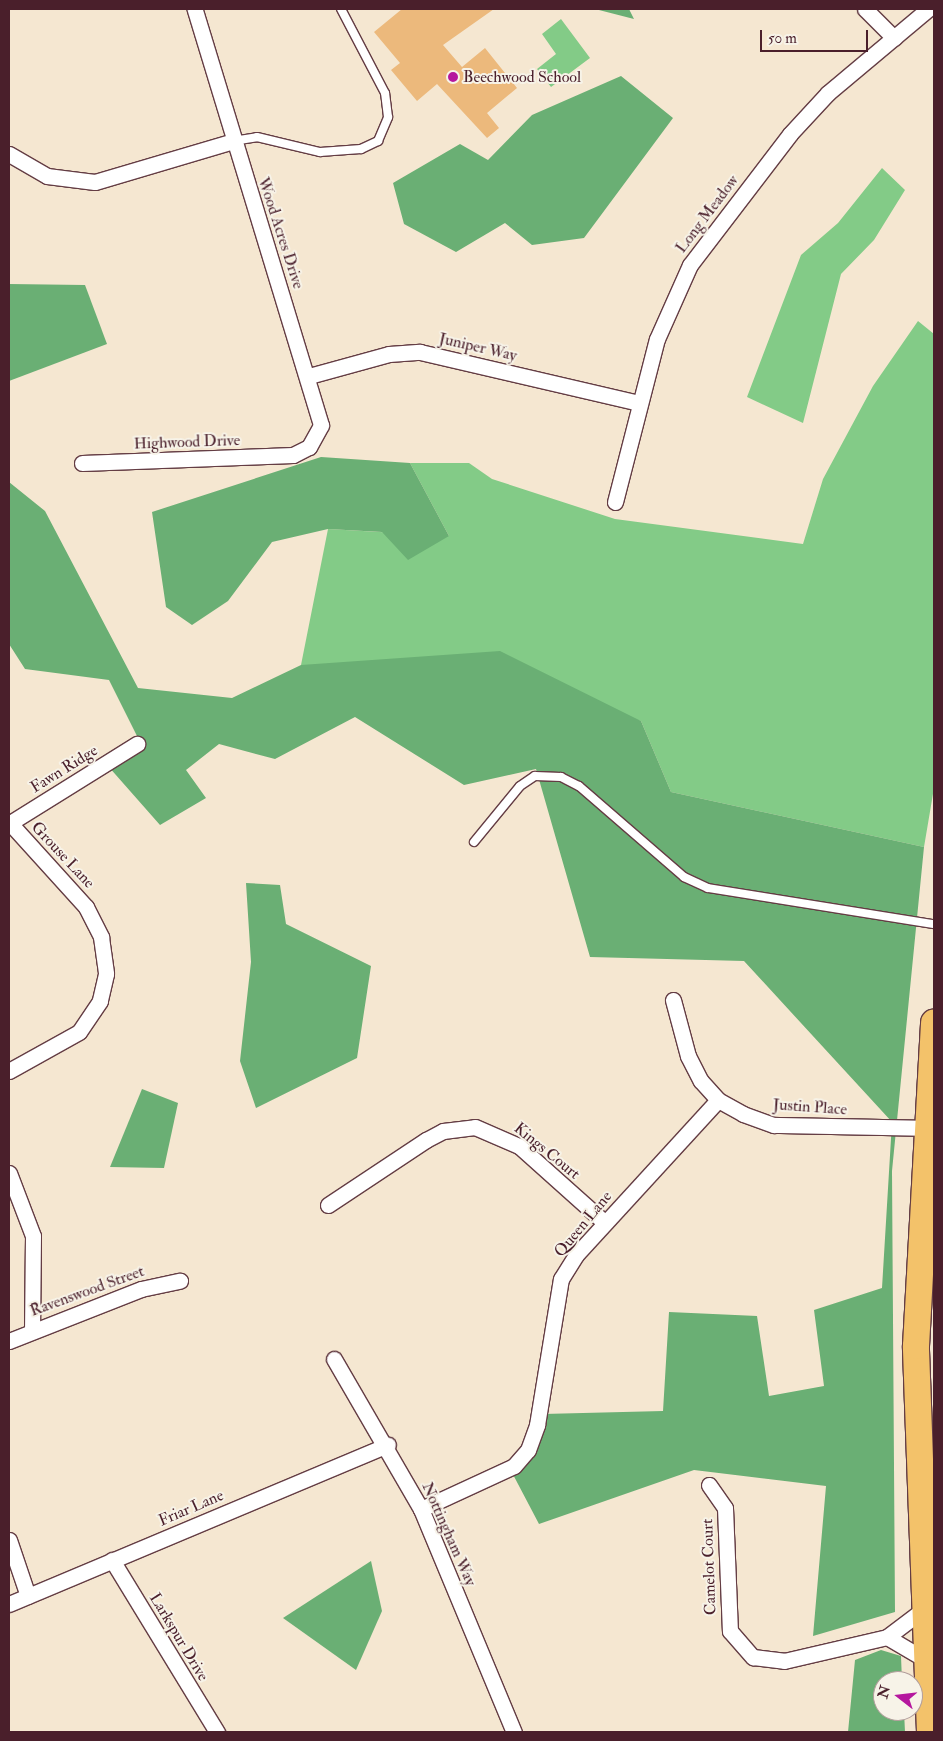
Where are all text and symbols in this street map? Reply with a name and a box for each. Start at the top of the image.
scale bar [763,20,870,52]
text: 50 m [768,29,797,48]
place label: Beechwood School [463,67,581,87]
marker: Beechwood School [447,71,459,83]
street label: Long Meadow [671,171,743,257]
street label: Wood Acres Drive [254,175,308,291]
street label: Juniper Way [437,329,519,365]
street label: Highwood Drive [133,431,241,453]
street label: Fawn Ridge [27,741,101,797]
street label: Grouse Lane [27,818,99,892]
street label: Justin Place [772,1095,848,1119]
street label: Kings Court [510,1119,584,1183]
street label: Queen Lane [550,1187,616,1261]
street label: Ravenswood Street [27,1261,147,1321]
street label: Nottingham Way [418,1479,480,1589]
street label: Friar Lane [156,1486,226,1530]
street label: Camelot Court [698,1518,720,1616]
street label: Larkspur Drive [145,1589,213,1685]
north arrow [873,1671,923,1721]
text: N [874,1684,894,1700]

